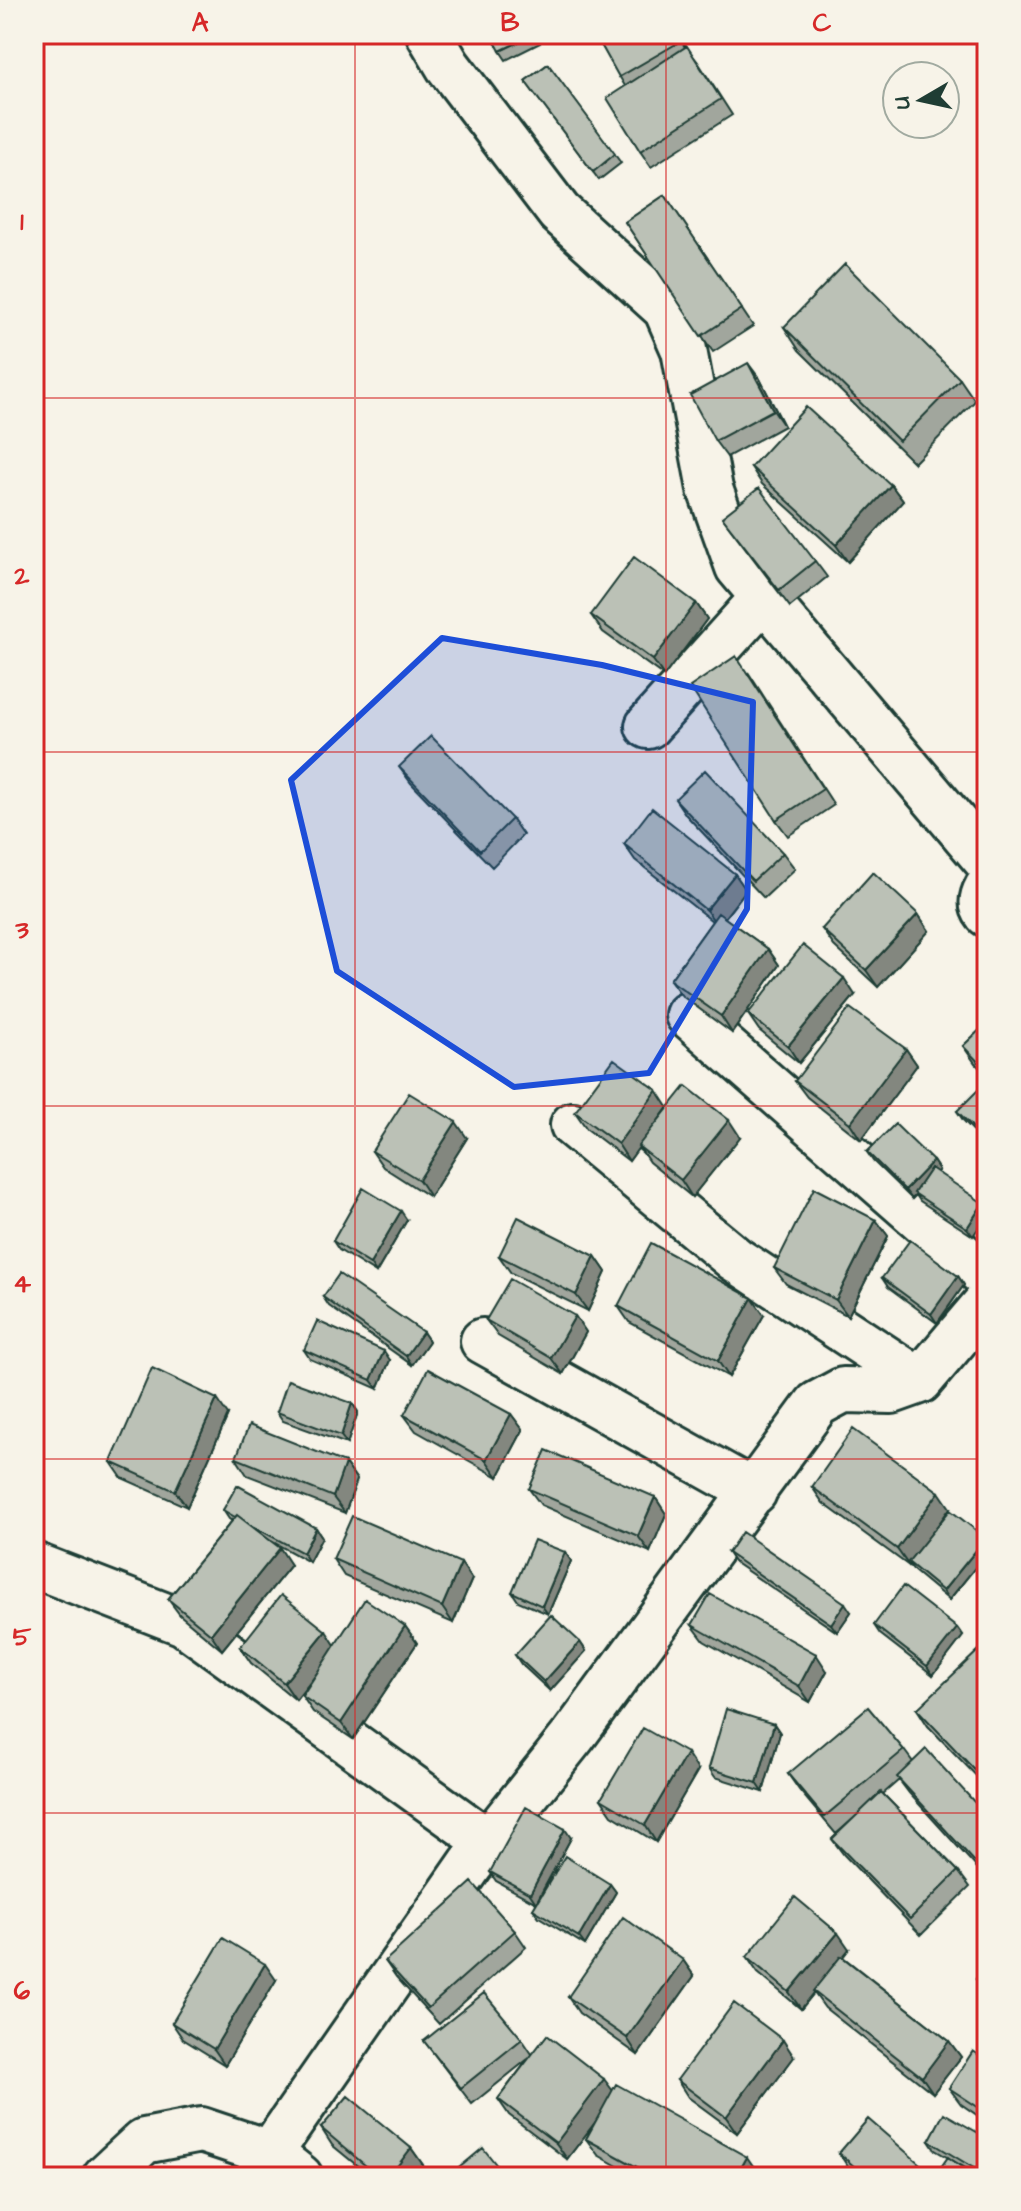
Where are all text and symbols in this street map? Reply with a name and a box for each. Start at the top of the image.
text: A [192,5,209,41]
text: B [501,5,520,41]
text: C [813,5,832,41]
north arrow [881,60,961,140]
text: U [886,94,919,111]
text: 1 [20,204,24,240]
text: 2 [14,558,30,594]
text: 3 [14,912,29,948]
text: 4 [13,1266,31,1302]
text: 5 [13,1619,32,1655]
text: 6 [14,1973,31,2009]

